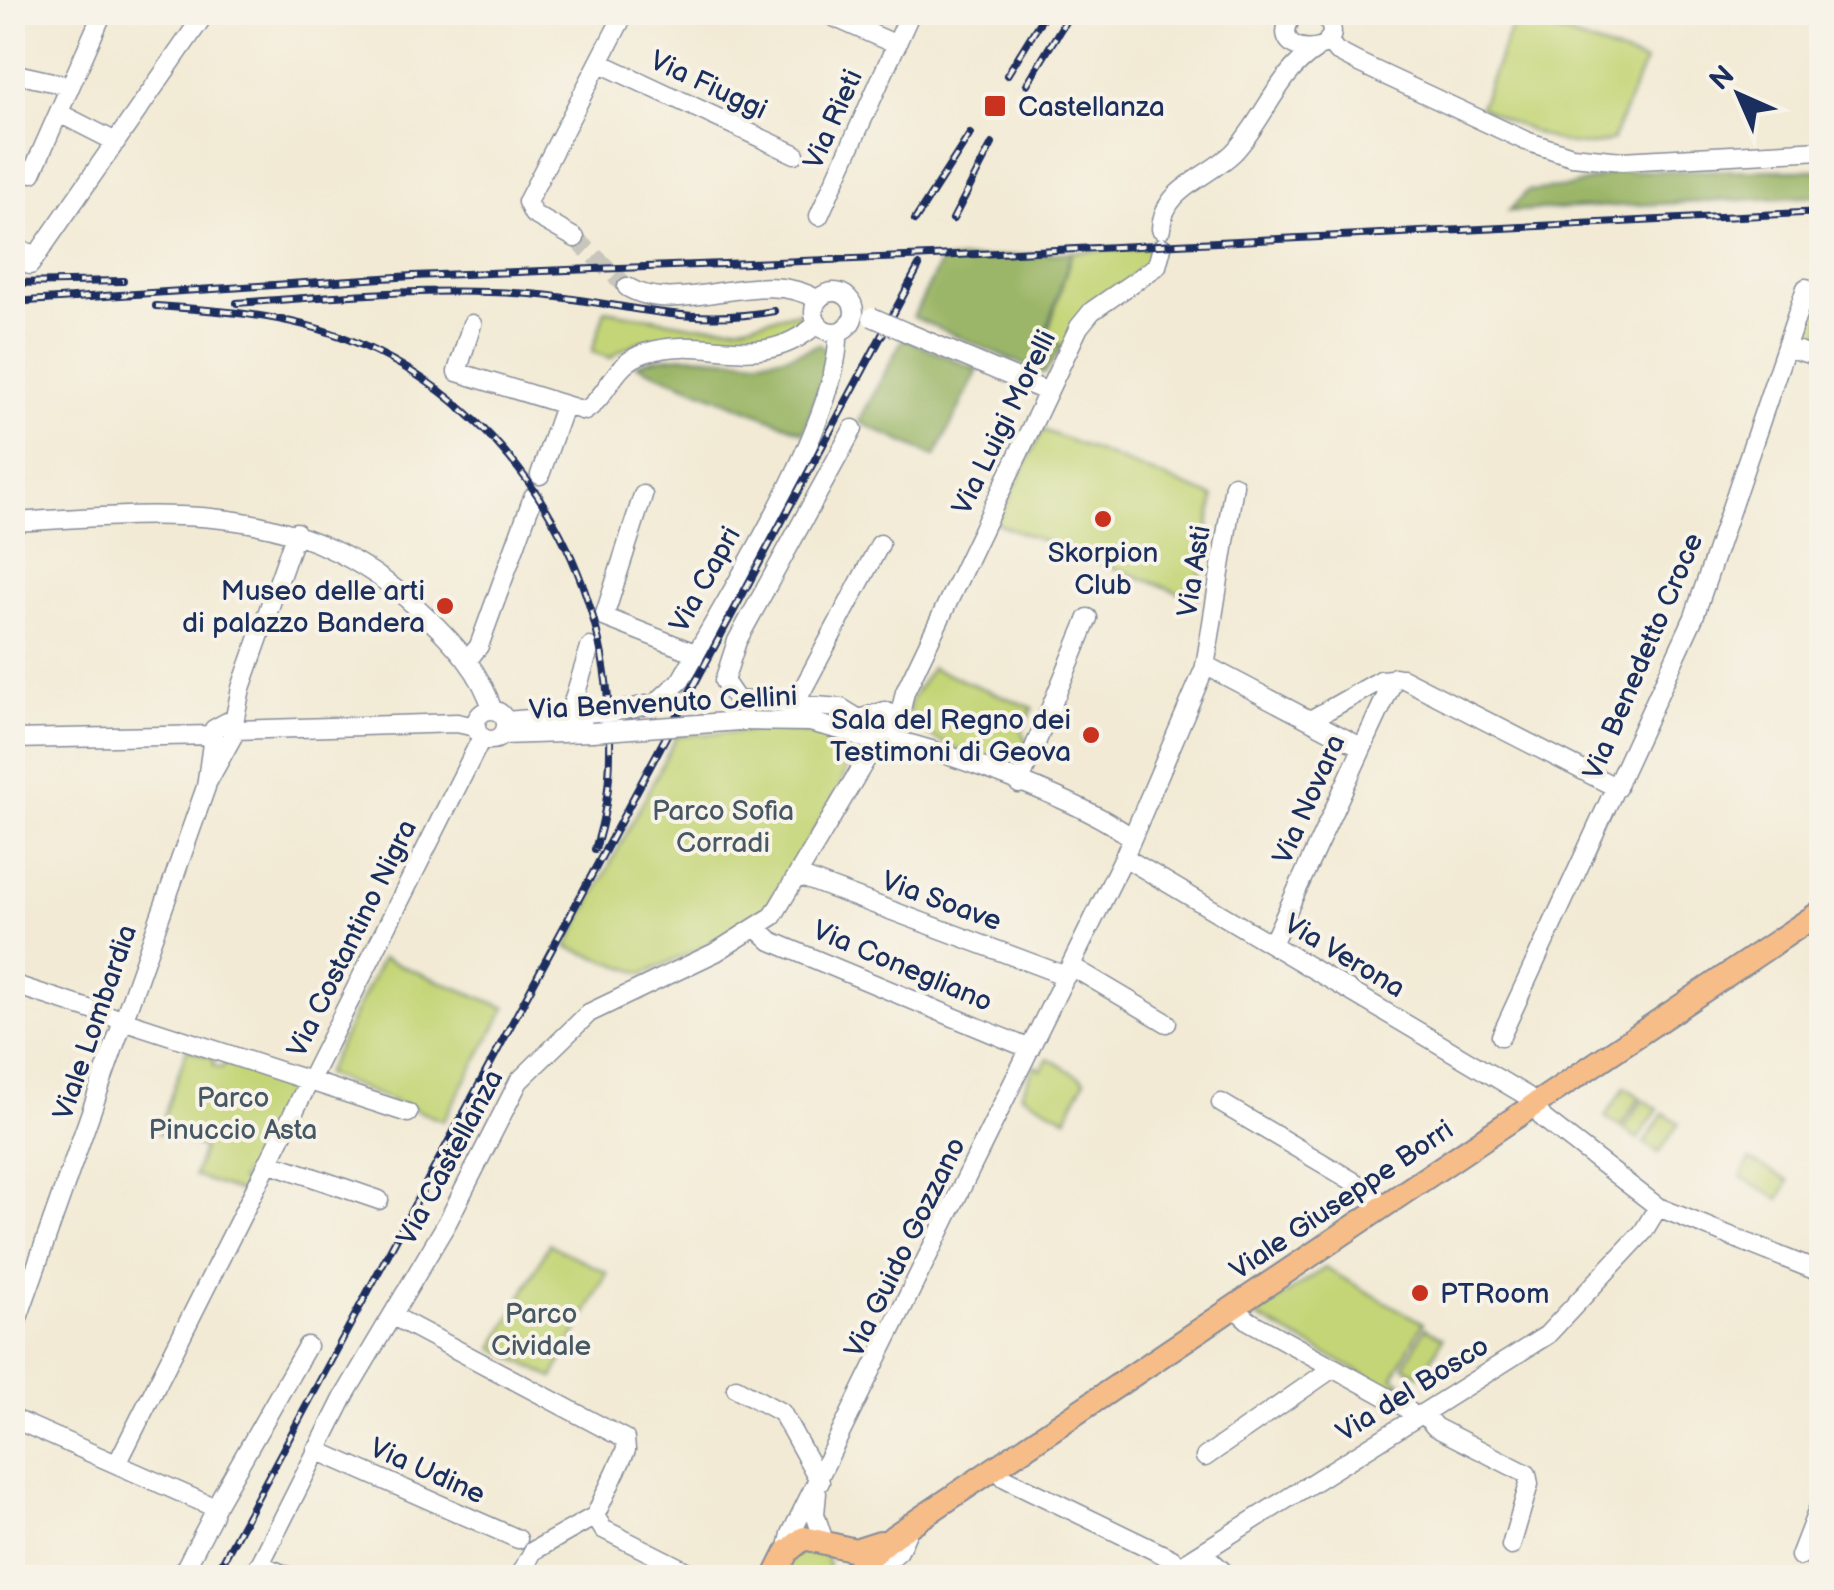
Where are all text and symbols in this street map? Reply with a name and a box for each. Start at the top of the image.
street label: Via Fiuggi [645,44,772,127]
north arrow [1689,45,1789,145]
text: N [1703,59,1741,97]
street label: Via Rieti [797,65,870,175]
place label: Castellanza [1018,91,1165,124]
marker: Castellanza [982,93,1008,119]
street label: Via Luigi Morelli [945,325,1063,520]
marker: Skorpion Club [1092,508,1114,530]
street label: Via Capri [663,521,748,638]
street label: Via Asti [1171,523,1218,619]
street label: Via Benedetto Croce [1576,528,1710,785]
place label: Skorpion Club [1048,537,1158,602]
place label: Museo delle arti di palazzo Bandera [182,575,425,640]
marker: Museo delle arti di palazzo Bandera [434,595,456,617]
street label: Via Benvenuto Cellini [528,680,798,727]
place label: Sala del Regno dei Testimoni di Geova [830,704,1071,769]
marker: Sala del Regno dei Testimoni di Geova [1080,724,1102,746]
street label: Via Novara [1266,730,1353,870]
park label: Parco Sofia Corradi [652,795,794,860]
street label: Via Costantino Nigra [281,815,424,1063]
street label: Via Soave [877,865,1006,938]
street label: Via Verona [1278,907,1411,1005]
street label: Via Conegliano [808,914,997,1019]
street label: Viale Lombardia [47,921,144,1124]
street label: Via Castellanza [390,1064,510,1251]
park label: Parco Pinuccio Asta [149,1082,317,1147]
street label: Viale Giuseppe Borri [1224,1113,1460,1287]
street label: Via Guido Gozzano [838,1132,973,1363]
place label: PTRoom [1440,1278,1549,1311]
marker: PTRoom [1409,1282,1431,1304]
park label: Parco Cividale [491,1298,591,1363]
street label: Via del Bosco [1330,1329,1495,1449]
street label: Via Udine [365,1431,490,1511]

